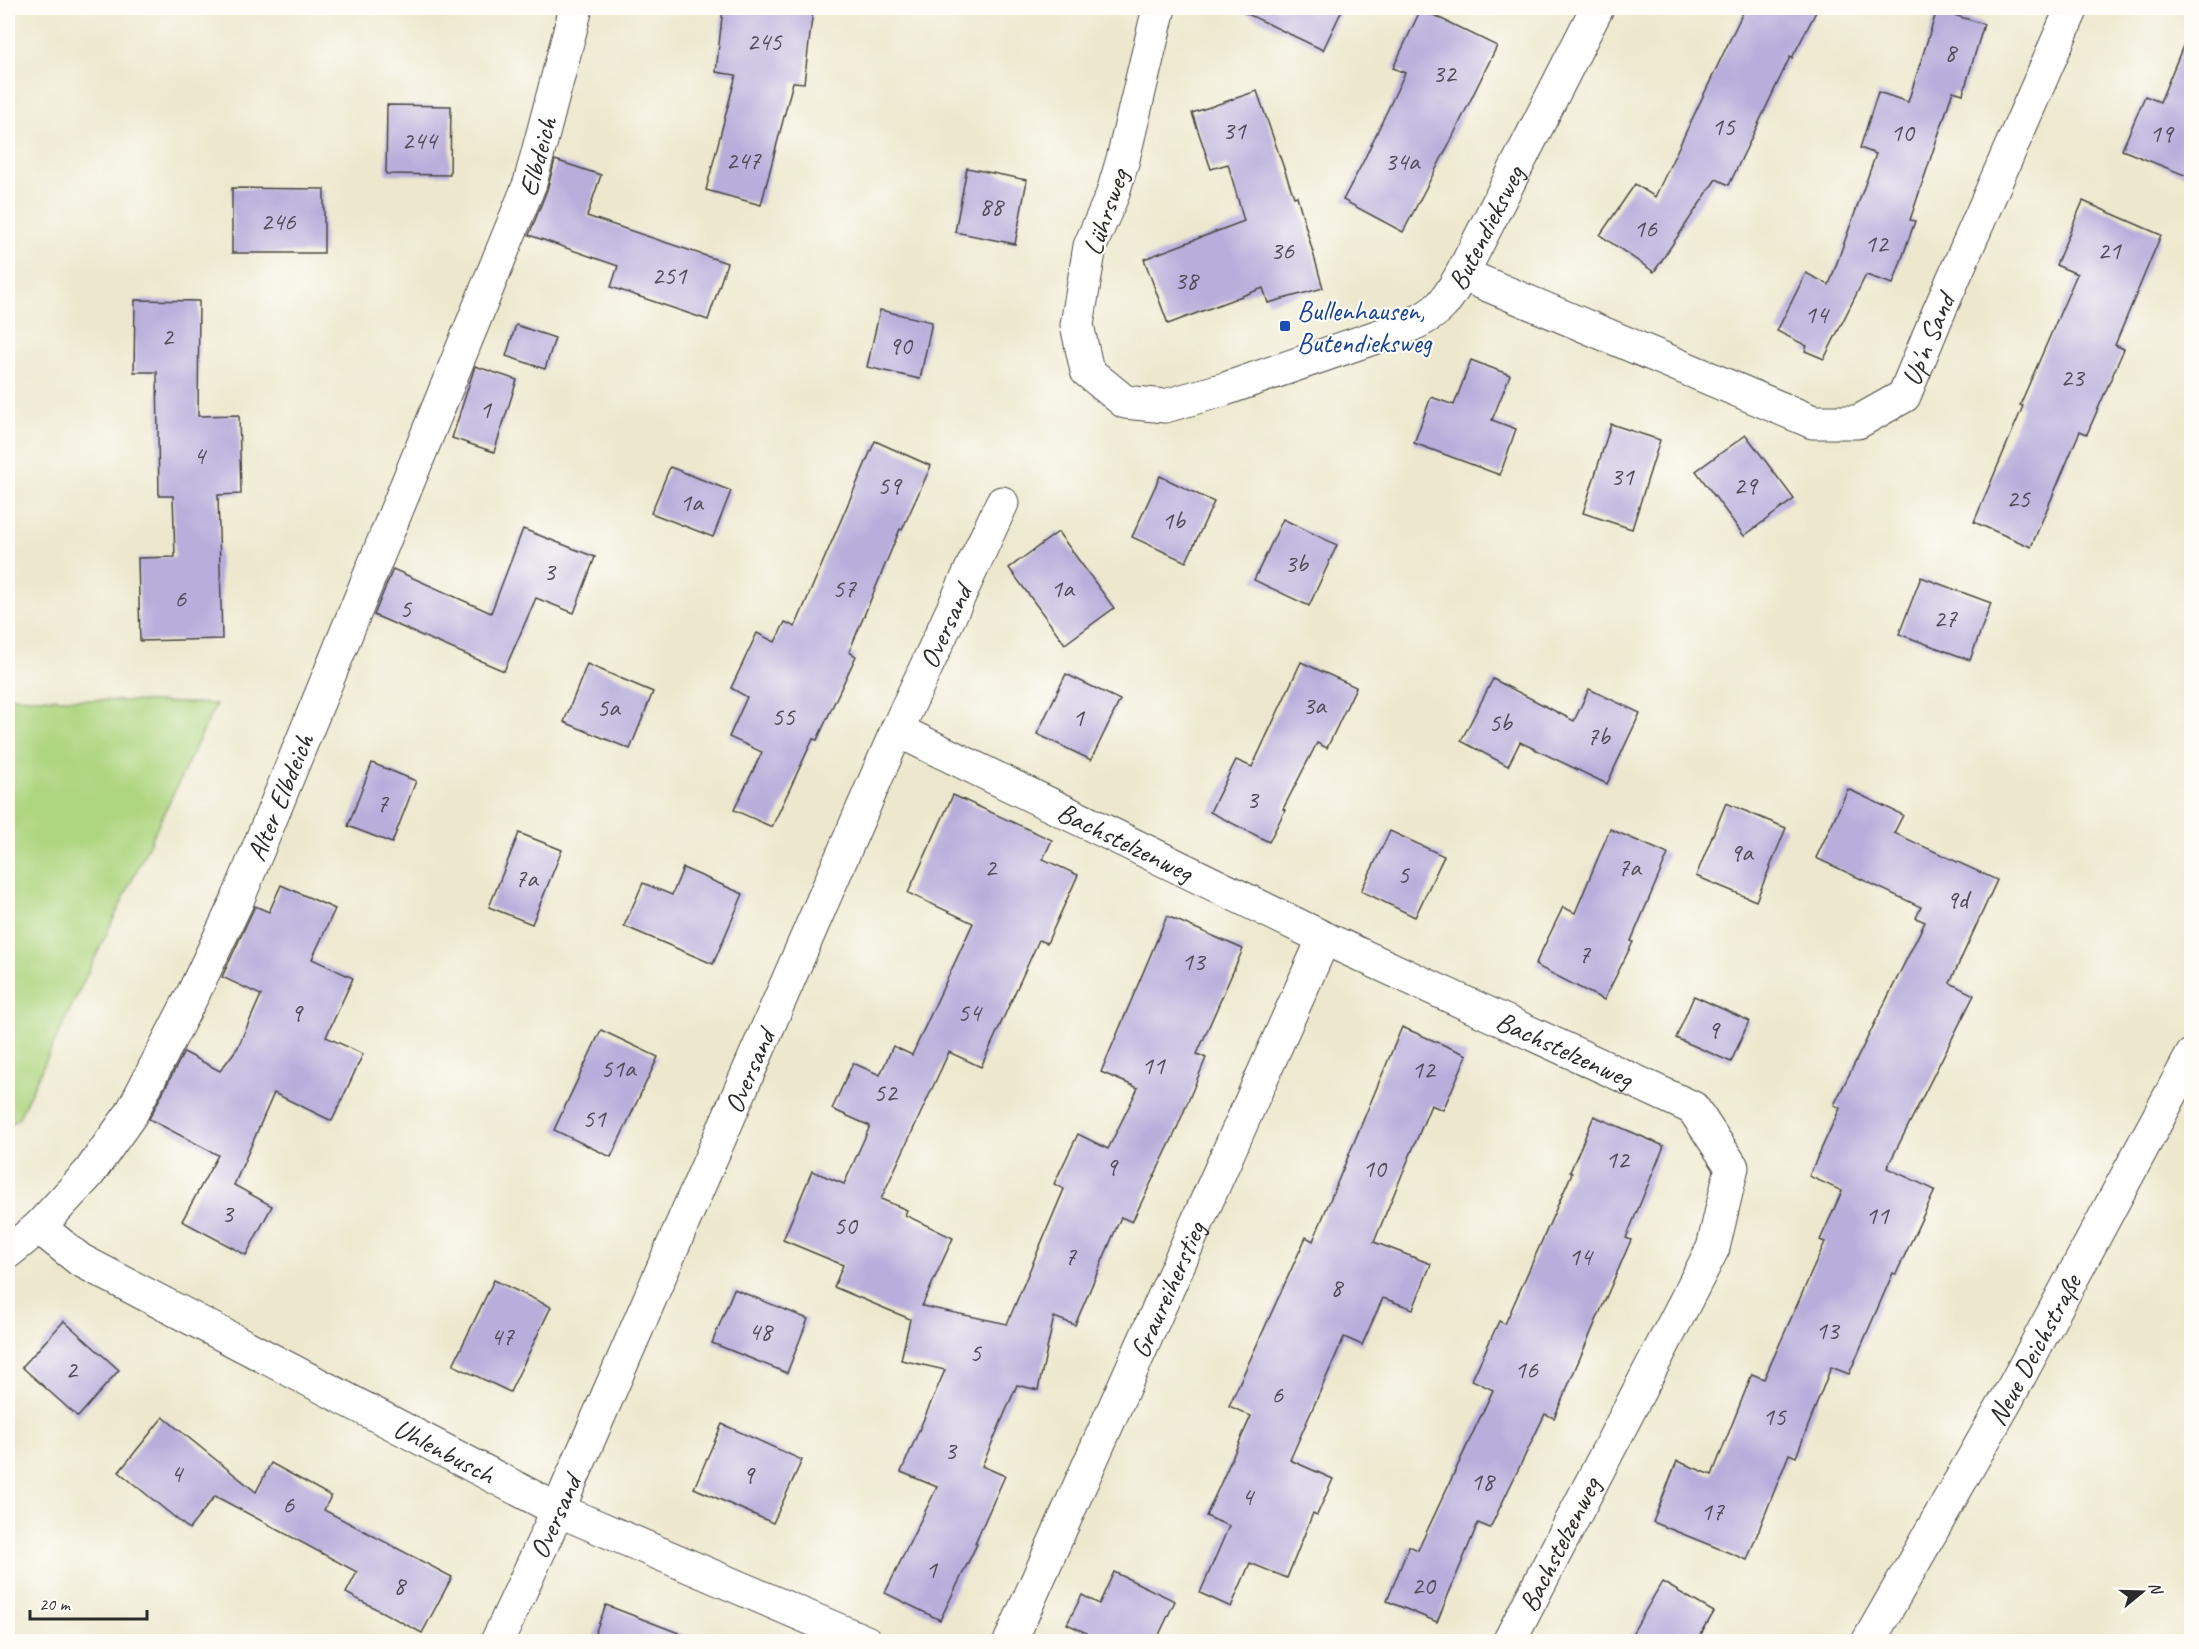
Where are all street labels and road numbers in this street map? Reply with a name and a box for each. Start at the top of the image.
street label: Elbdeich [510,112,565,201]
street label: Butendieksweg [1440,159,1533,296]
street label: Lührsweg [1075,163,1137,260]
street label: Up'n Sand [1893,285,1964,391]
street label: Oversand [911,576,981,674]
street label: Alter Elbdeich [238,727,322,866]
street label: Bachstelzenweg [1052,794,1200,890]
street label: Bachstelzenweg [1491,1003,1640,1097]
street label: Oversand [716,1020,784,1118]
street label: Graureiherstieg [1122,1215,1214,1363]
street label: Neue Deichstraße [1979,1267,2090,1432]
street label: Uhlenbusch [388,1410,503,1493]
street label: Oversand [521,1466,591,1564]
street label: Bachstelzenweg [1511,1469,1609,1617]

